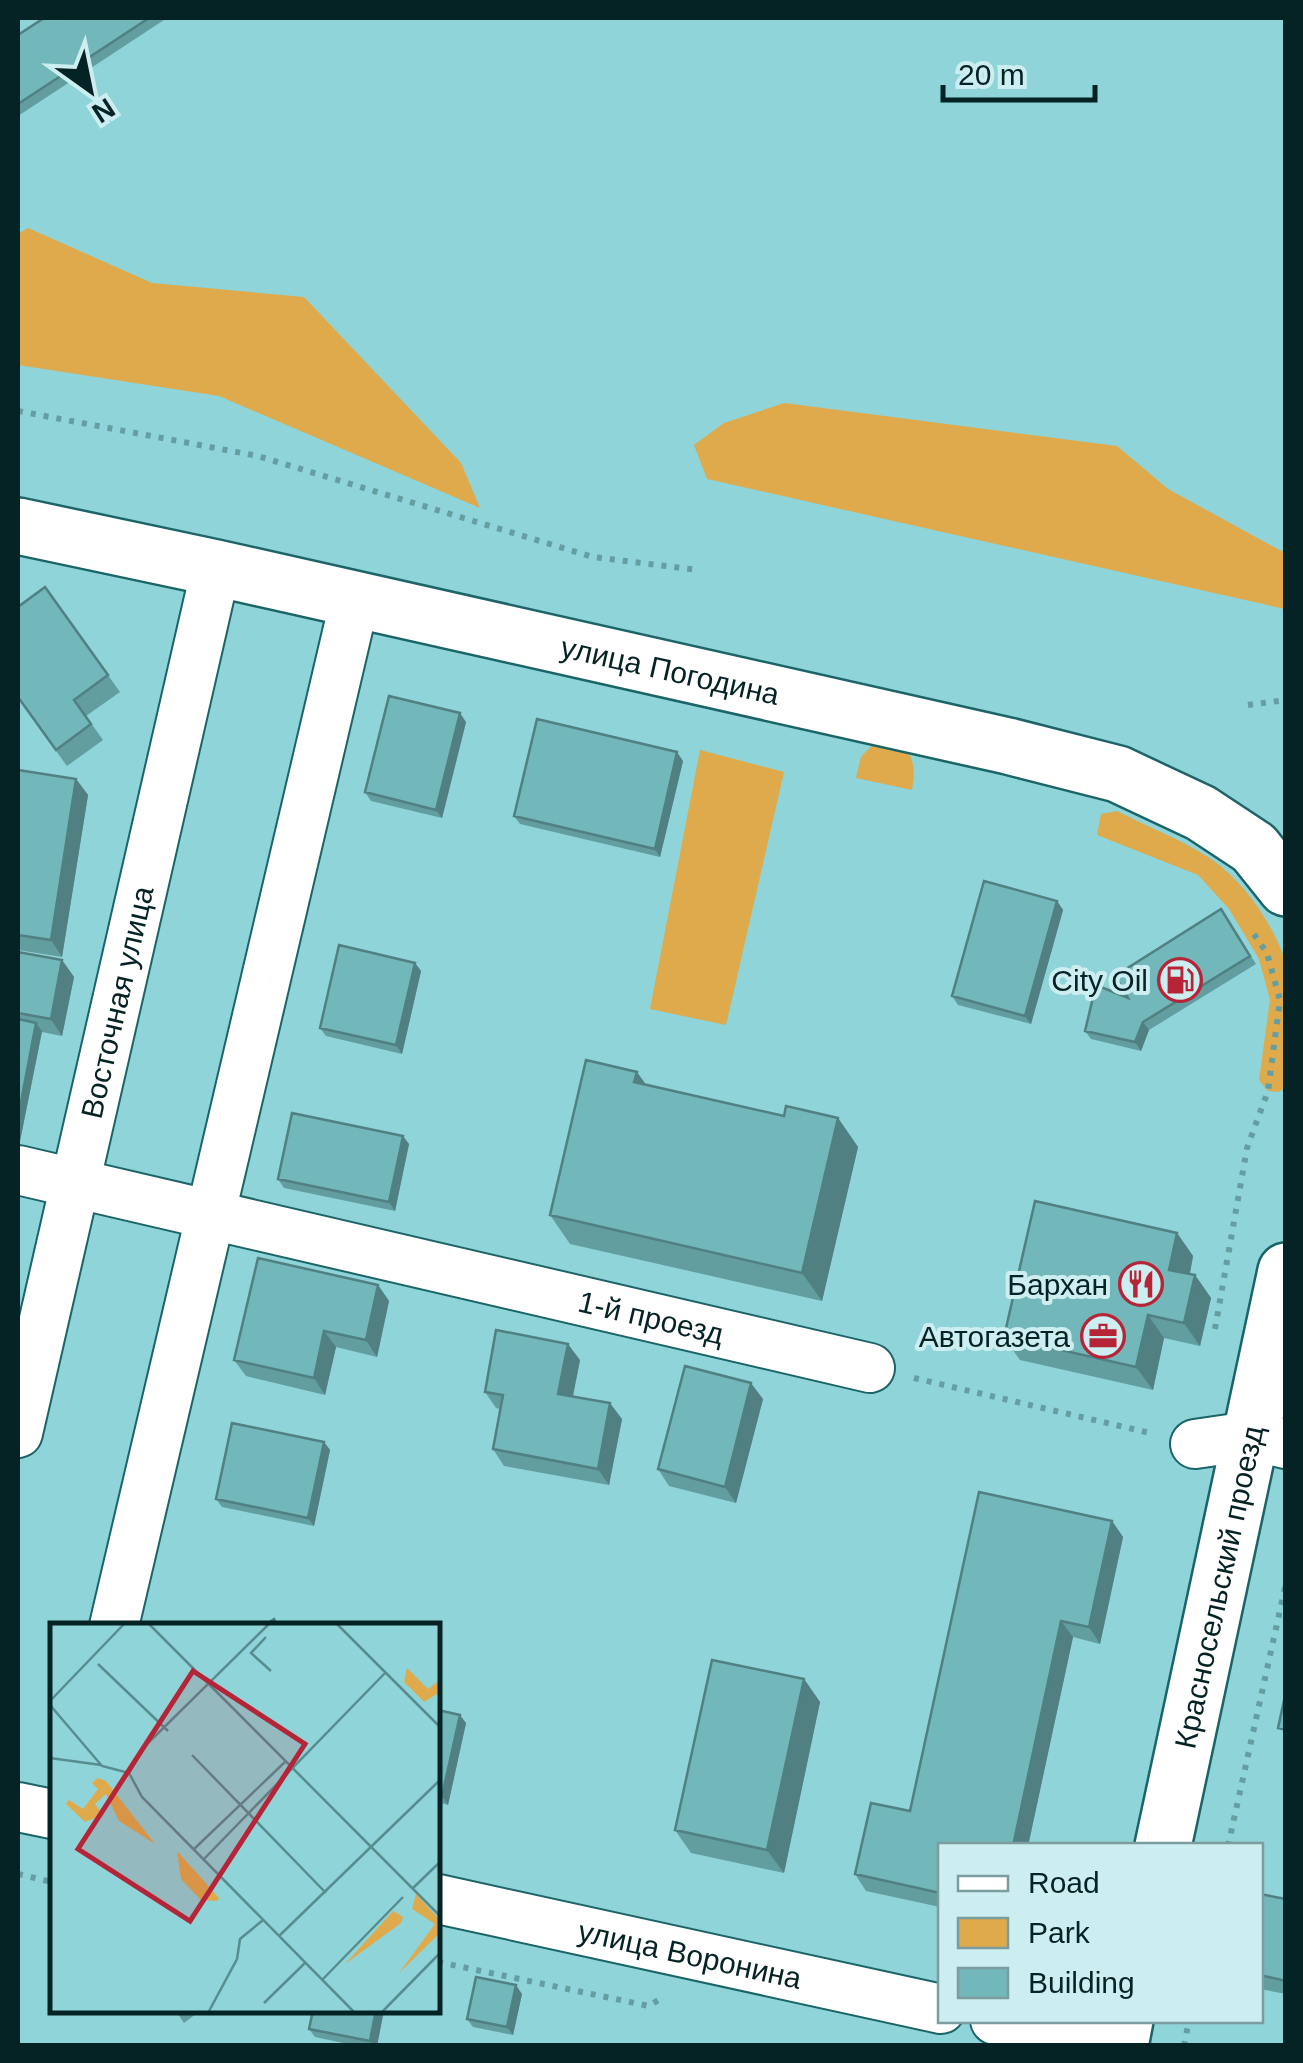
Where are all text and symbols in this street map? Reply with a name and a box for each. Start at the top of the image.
north arrow [40,40,140,140]
scale bar [943,40,1096,102]
text: 20 m [958,58,1025,91]
text: N [86,92,120,129]
street label: улица Погодина [558,630,783,711]
street label: Восточная улица [74,883,159,1121]
fuel station icon: City Oil [1157,957,1203,1003]
place label: City Oil [1051,964,1148,997]
restaurant icon: Бархан [1118,1261,1164,1307]
place label: Бархан [1007,1268,1108,1301]
street label: 1-й проезд [575,1284,727,1350]
office icon: Автогазета [1080,1313,1126,1359]
place label: Автогазета [919,1320,1070,1353]
street label: Красносельский проезд [1168,1422,1269,1751]
inset map [50,1623,440,2013]
legend [938,1843,1263,2023]
text: Road [1028,1866,1100,1899]
street label: улица Воронина [575,1914,805,1995]
text: Park [1028,1916,1091,1949]
text: Building [1028,1966,1135,1999]

